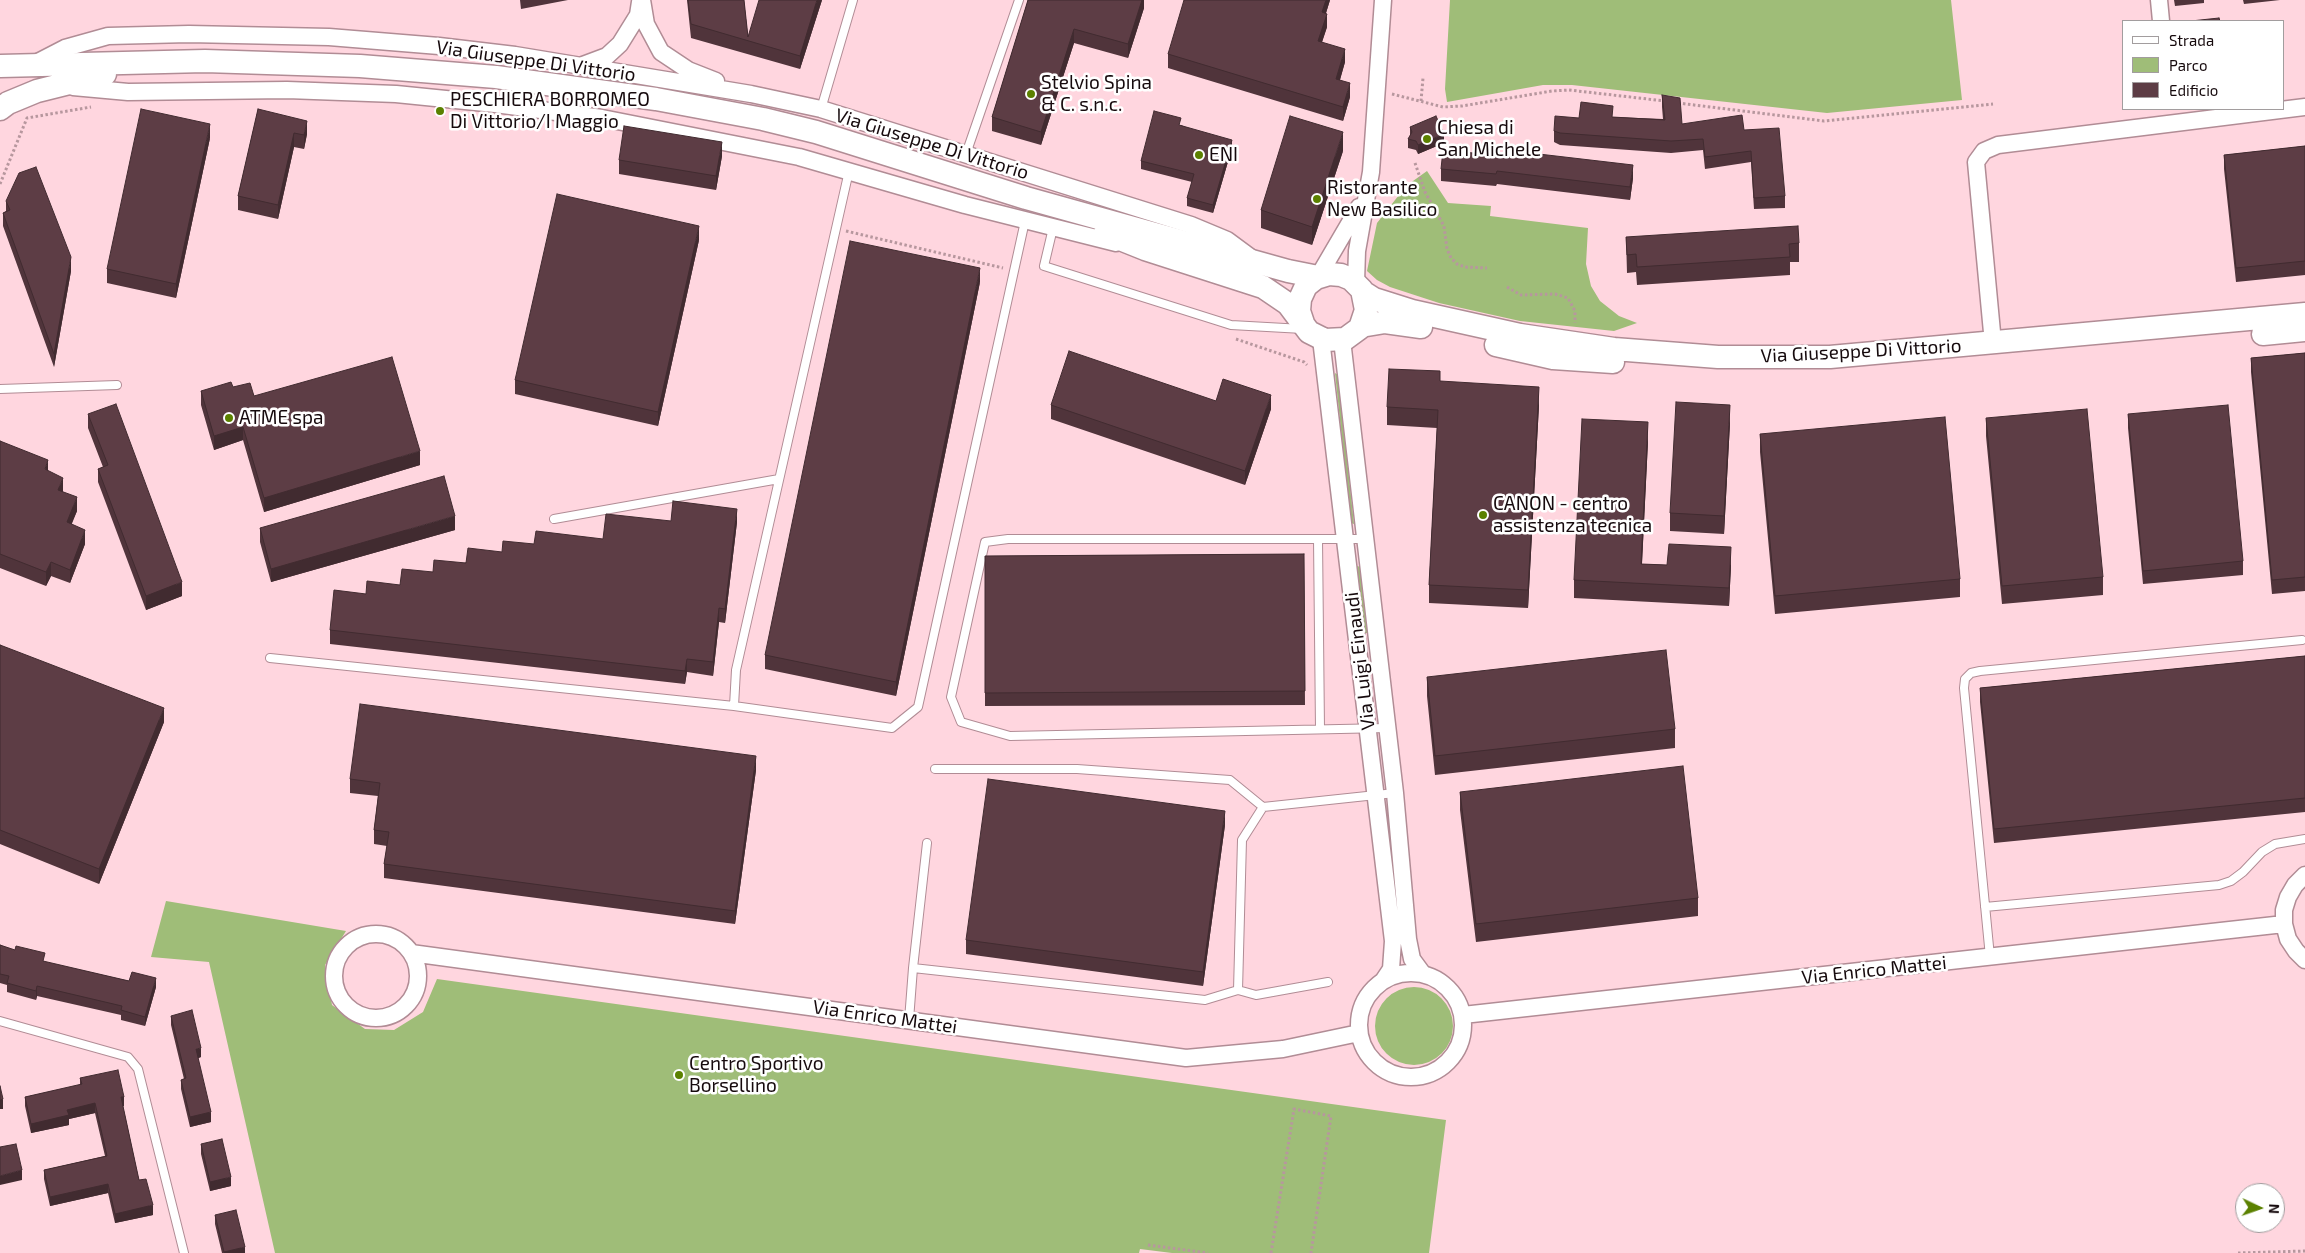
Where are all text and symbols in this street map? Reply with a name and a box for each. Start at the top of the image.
legend [2122,20,2285,110]
text: Strada [2169,31,2214,49]
street label: Via Giuseppe Di Vittorio [435,36,637,86]
text: Parco [2169,56,2208,74]
place label: Stelvio Spina & C. s.n.c. [1041,72,1152,116]
text: Edificio [2169,81,2218,99]
marker: Stelvio Spina & C. s.n.c. [1025,88,1037,100]
place label: PESCHIERA BORROMEO Di Vittorio/I Maggio [450,89,650,133]
street label: Via Giuseppe Di Vittorio [833,104,1031,184]
marker: PESCHIERA BORROMEO Di Vittorio/I Maggio [434,105,446,117]
place label: Chiesa di San Michele [1437,117,1541,161]
marker: Chiesa di San Michele [1421,133,1433,145]
place label: ENI [1209,144,1238,166]
marker: ENI [1193,149,1205,161]
place label: Ristorante New Basilico [1327,177,1437,221]
marker: Ristorante New Basilico [1311,193,1323,205]
street label: Via Giuseppe Di Vittorio [1760,334,1962,368]
place label: ATME spa [239,407,323,429]
marker: ATME spa [223,412,235,424]
place label: CANON - centro assistenza tecnica [1493,493,1652,537]
marker: CANON - centro assistenza tecnica [1477,509,1489,521]
street label: Via Luigi Einaudi [1340,591,1380,731]
street label: Via Enrico Mattei [1800,951,1948,989]
street label: Via Enrico Mattei [811,996,959,1038]
place label: Centro Sportivo Borsellino [689,1053,824,1097]
marker: Centro Sportivo Borsellino [673,1069,685,1081]
north arrow [2235,1183,2285,1233]
text: N [2266,1203,2283,1214]

